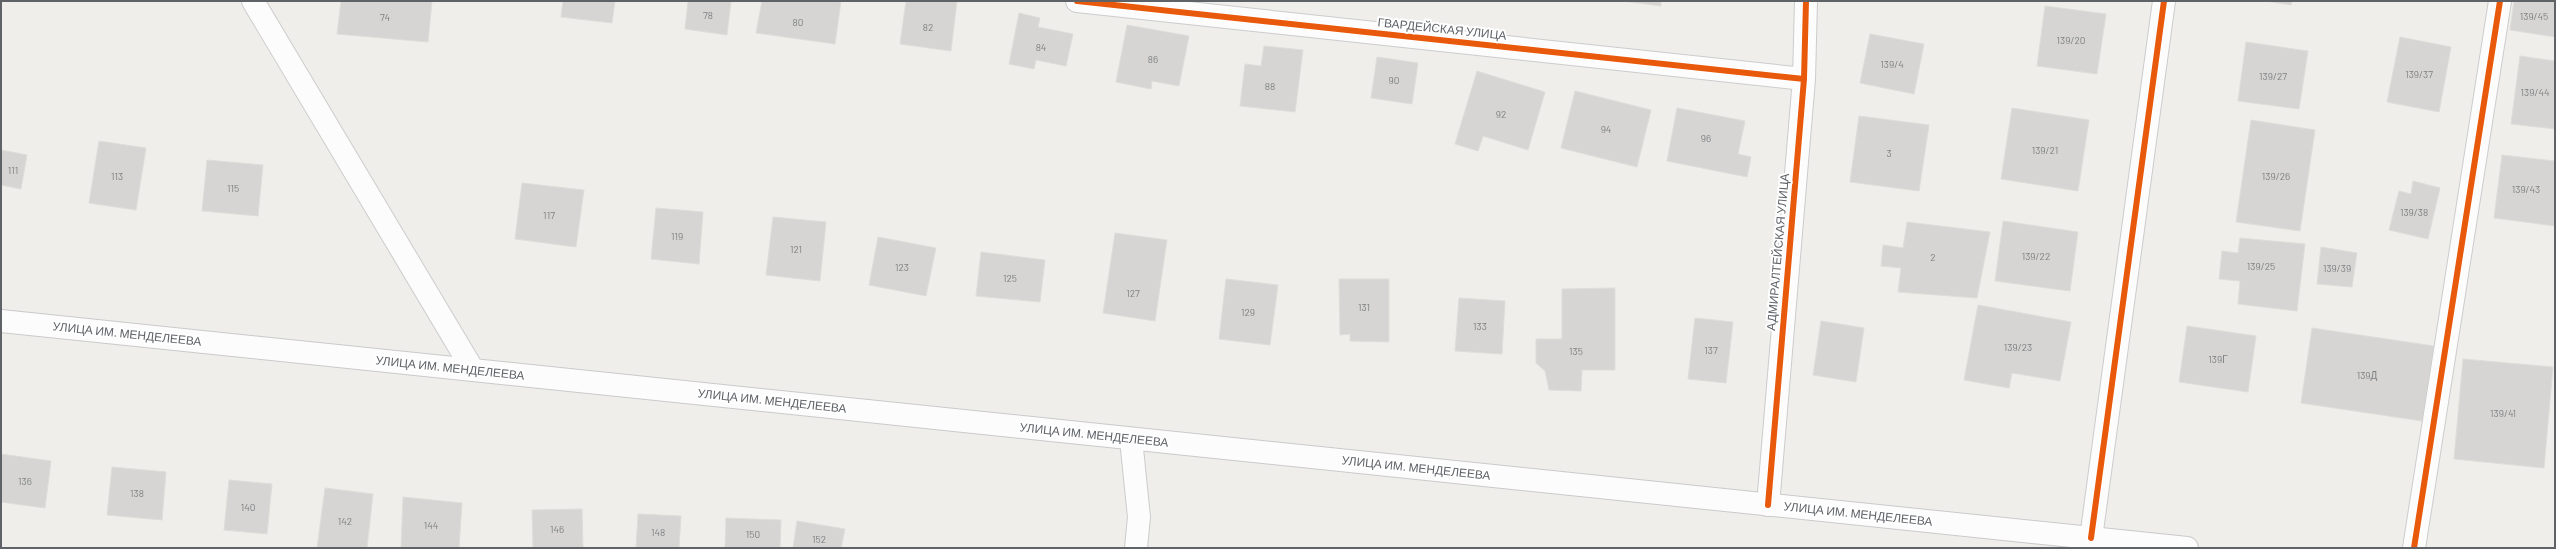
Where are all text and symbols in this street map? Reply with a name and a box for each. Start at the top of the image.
house number: 78 [703,9,713,21]
house number: 139/45 [2520,10,2548,22]
house number: 74 [380,11,390,23]
street label: ГВАРДЕЙСКАЯ УЛИЦА [1377,14,1507,43]
house number: 80 [793,16,803,28]
house number: 82 [923,21,933,33]
house number: 139/20 [2057,34,2085,46]
house number: 84 [1036,41,1046,53]
house number: 86 [1148,53,1158,65]
house number: 139/4 [1880,58,1904,70]
house number: 139/37 [2405,68,2433,80]
house number: 139/27 [2259,70,2287,82]
house number: 90 [1389,74,1399,86]
house number: 88 [1265,80,1275,92]
house number: 139/44 [2521,86,2549,98]
house number: 92 [1496,108,1506,120]
house number: 94 [1601,123,1611,135]
house number: 96 [1701,132,1711,144]
house number: 139/21 [2032,144,2058,156]
house number: 3 [1886,147,1892,159]
house number: 111 [8,164,18,176]
house number: 113 [111,170,123,182]
house number: 139/26 [2262,170,2290,182]
street label: АДМИРАЛТЕЙСКАЯ УЛИЦА [1763,173,1792,331]
house number: 115 [227,182,239,194]
house number: 139/43 [2512,183,2540,195]
house number: 139/38 [2400,206,2428,218]
house number: 117 [543,209,555,221]
house number: 119 [671,230,683,242]
house number: 121 [790,243,802,255]
house number: 139/22 [2022,250,2050,262]
house number: 2 [1930,251,1936,263]
house number: 139/25 [2247,260,2275,272]
house number: 123 [895,261,909,273]
house number: 139/39 [2323,262,2351,274]
house number: 125 [1003,272,1017,284]
house number: 127 [1126,287,1140,299]
house number: 131 [1358,301,1370,313]
house number: 129 [1241,306,1255,318]
street label: УЛИЦА ИМ. МЕНДЕЛЕЕВА [52,318,202,349]
house number: 133 [1473,320,1487,332]
house number: 139/23 [2004,341,2032,353]
house number: 137 [1704,344,1718,356]
house number: 135 [1569,345,1583,357]
street label: УЛИЦА ИМ. МЕНДЕЛЕЕВА [375,352,525,383]
house number: 139Г [2208,353,2228,365]
house number: 139Д [2357,369,2378,381]
street label: УЛИЦА ИМ. МЕНДЕЛЕЕВА [697,385,847,416]
house number: 139/41 [2490,407,2516,419]
street label: УЛИЦА ИМ. МЕНДЕЛЕЕВА [1019,419,1169,450]
street label: УЛИЦА ИМ. МЕНДЕЛЕЕВА [1341,452,1491,483]
house number: 136 [18,475,32,487]
house number: 138 [130,487,144,499]
street label: УЛИЦА ИМ. МЕНДЕЛЕЕВА [1783,498,1933,529]
house number: 140 [241,501,255,513]
house number: 142 [338,515,352,527]
house number: 144 [424,519,438,531]
house number: 146 [550,523,564,535]
house number: 148 [651,526,665,538]
house number: 150 [746,528,760,540]
house number: 152 [812,533,826,545]

